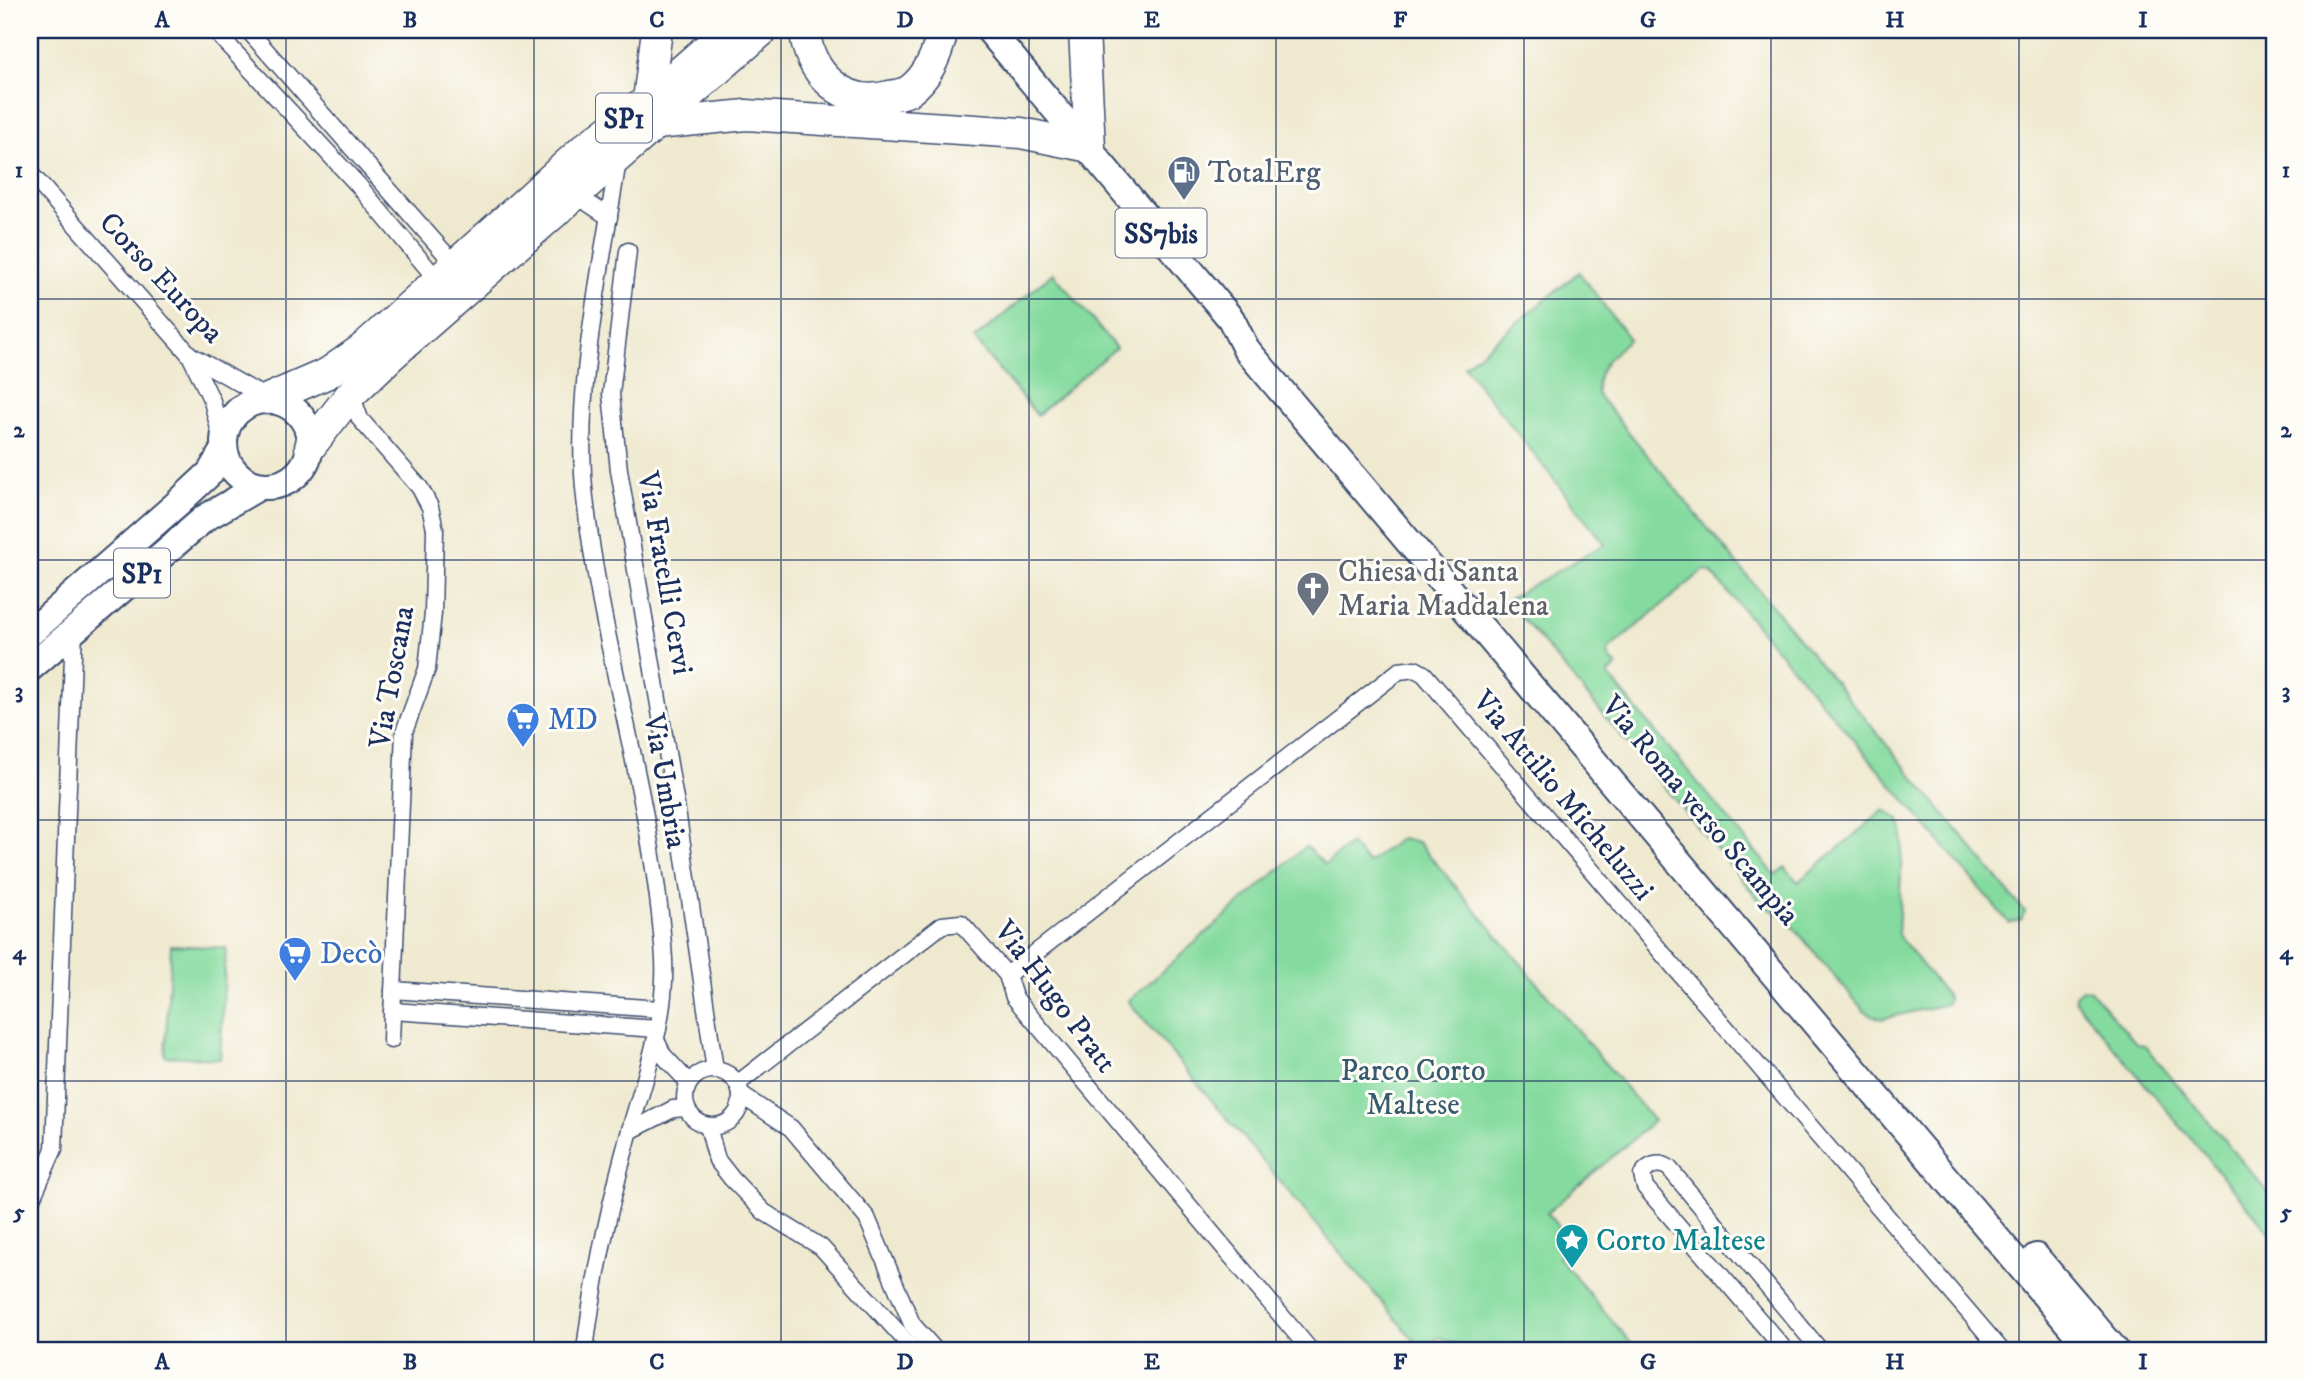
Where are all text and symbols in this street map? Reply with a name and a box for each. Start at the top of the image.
text: A [154,6,171,35]
text: B [403,6,417,35]
text: C [649,6,665,35]
text: D [896,6,914,35]
text: E [1144,6,1160,35]
text: F [1393,6,1408,35]
text: G [1640,6,1656,35]
text: H [1885,6,1905,35]
text: I [2138,6,2148,35]
road number: SP1 [596,94,652,142]
fuel station icon: TotalErg [1165,153,1203,202]
place label: TotalErg [1208,155,1321,192]
text: 1 [15,156,23,185]
text: 1 [2282,156,2290,185]
street label: Corso Europa [91,205,231,351]
road number: SS7bis [1116,208,1206,258]
text: 2 [13,416,25,445]
text: 2 [2280,416,2292,445]
street label: Via Fratelli Cervi [628,468,701,678]
road number: SP1 [114,548,170,598]
place label: Chiesa di Santa Maria Maddalena [1338,554,1549,625]
church icon: Chiesa di Santa Maria Maddalena [1294,569,1332,618]
street label: Via Toscana [362,603,423,752]
text: 3 [15,677,23,706]
text: 3 [2282,677,2290,706]
street label: Via Attilio Micheluzzi [1464,683,1661,909]
street label: Via Roma verso Scampia [1592,688,1807,934]
supermarket icon: MD [504,700,542,749]
place label: MD [548,702,598,739]
street label: Via Umbria [634,710,695,852]
street label: Via Hugo Pratt [985,913,1124,1080]
supermarket icon: Decò [276,934,314,983]
place label: Decò [320,936,382,973]
text: 4 [12,938,27,967]
text: 4 [2279,938,2294,967]
park label: Parco Corto Maltese [1341,1053,1485,1124]
text: 5 [12,1198,25,1227]
text: 5 [2279,1198,2292,1227]
place icon: Corto Maltese [1553,1221,1591,1270]
place label: Corto Maltese [1596,1223,1766,1260]
text: A [154,1348,171,1377]
text: B [403,1348,417,1377]
text: C [649,1348,665,1377]
text: D [896,1348,914,1377]
text: E [1144,1348,1160,1377]
text: F [1393,1348,1408,1377]
text: G [1640,1348,1656,1377]
text: H [1885,1348,1905,1377]
text: I [2138,1348,2148,1377]

